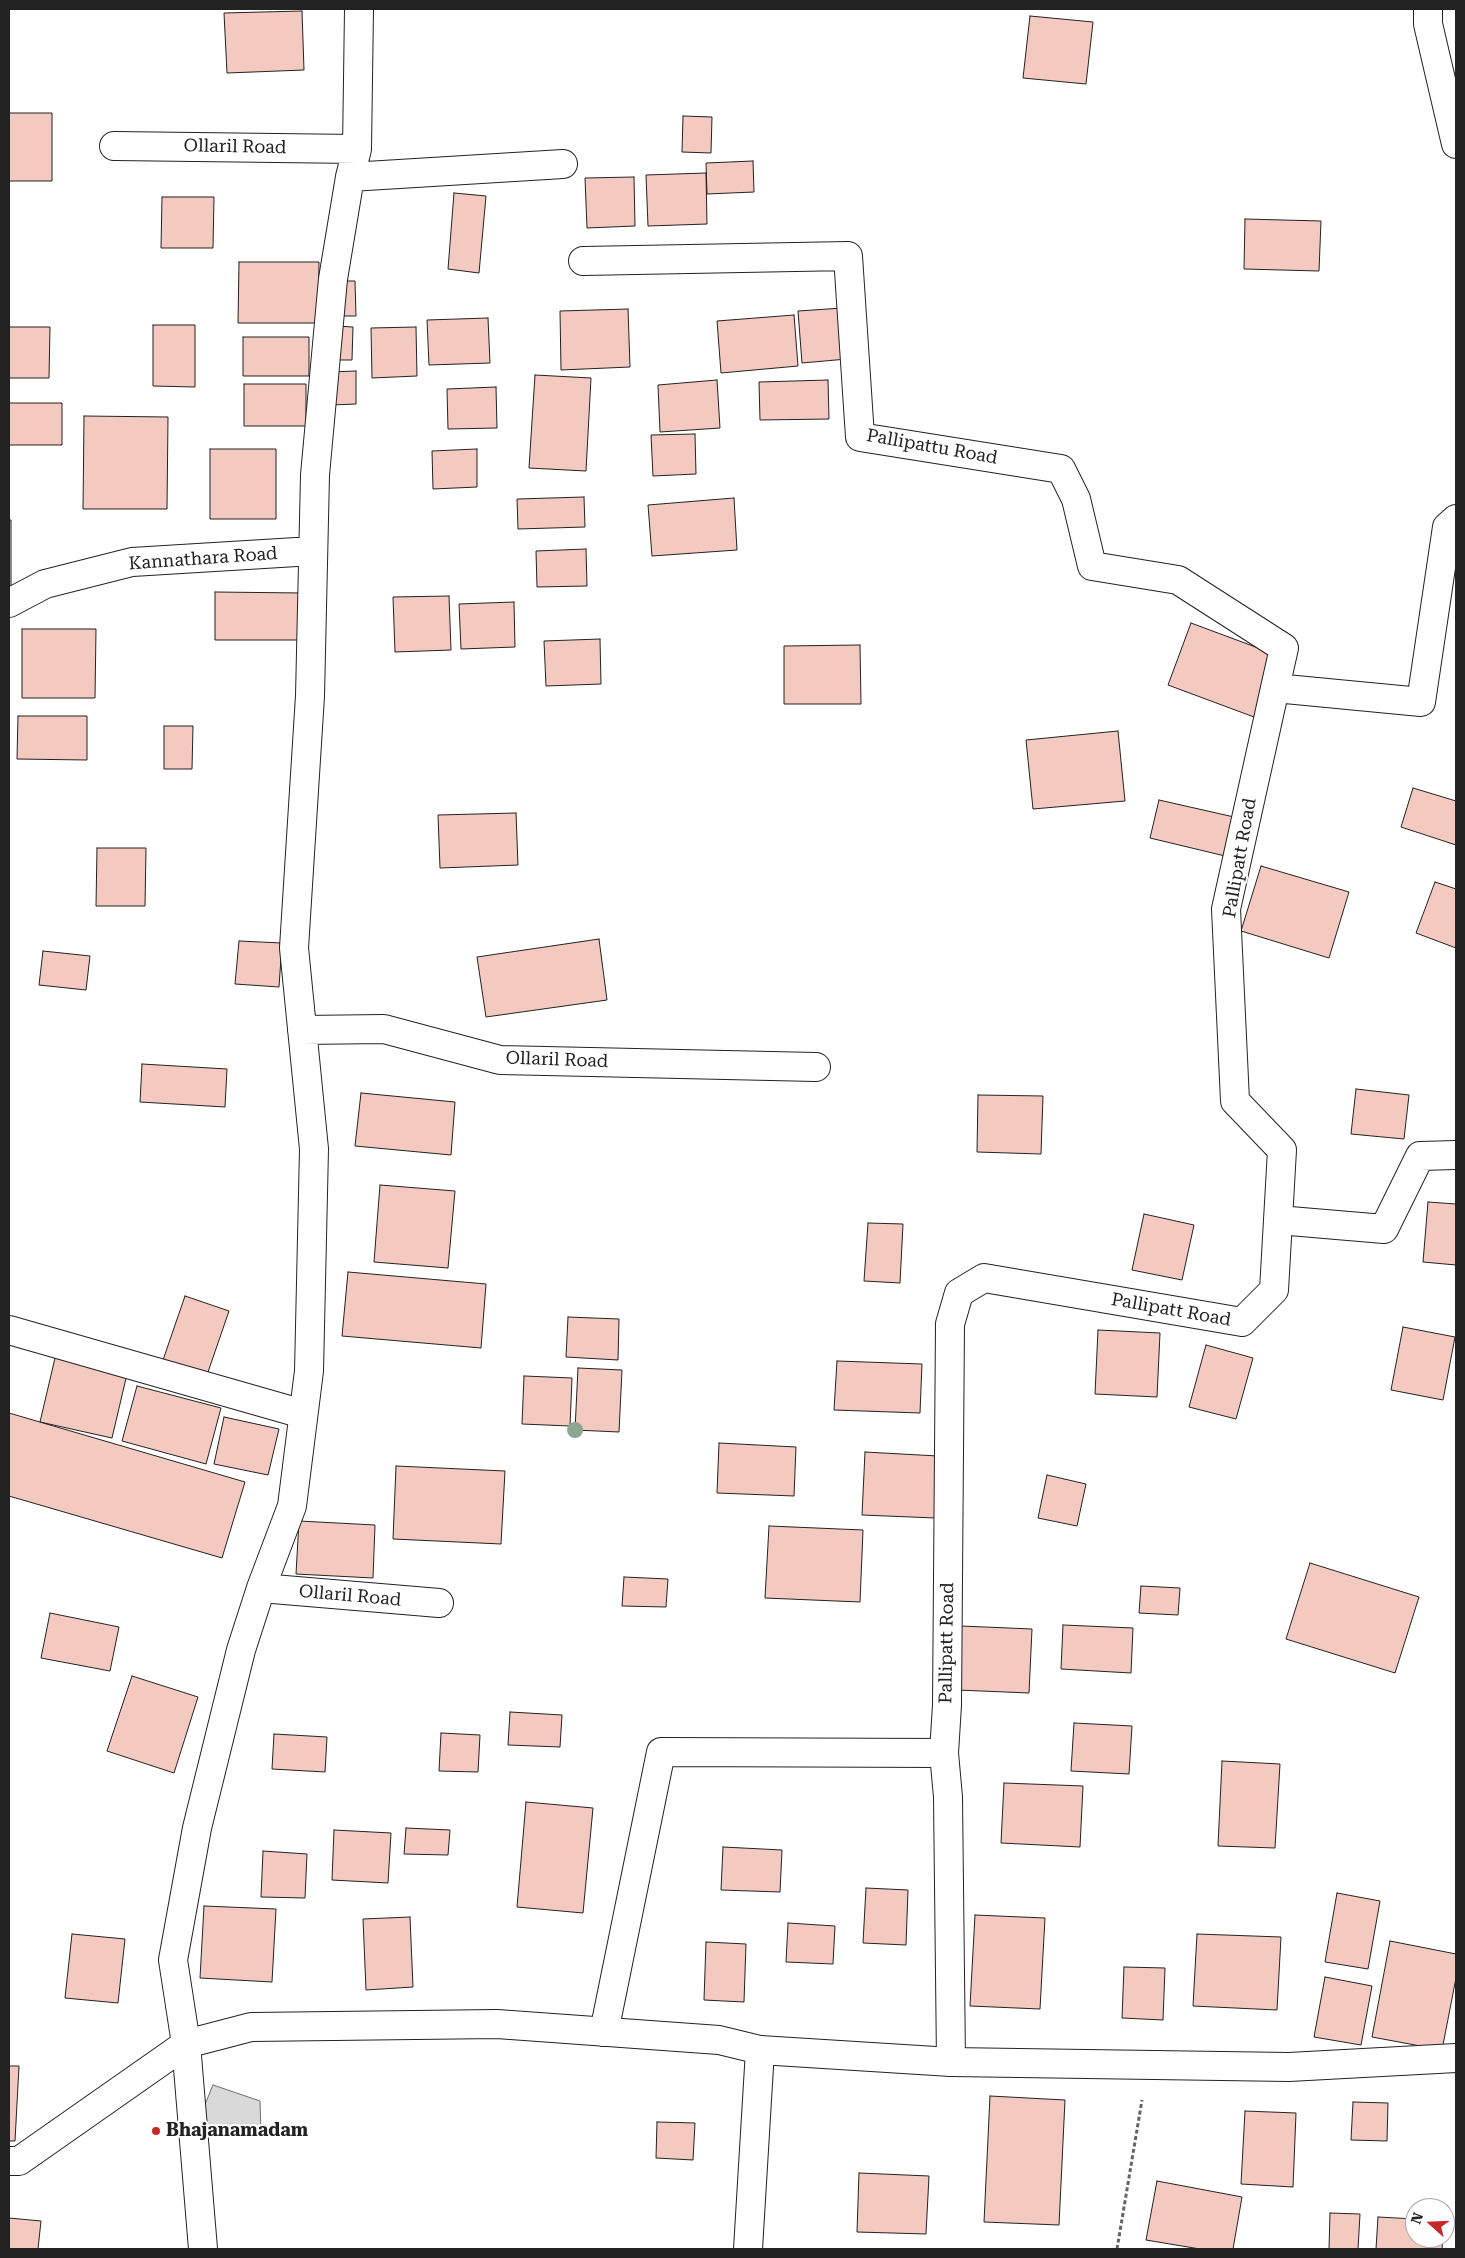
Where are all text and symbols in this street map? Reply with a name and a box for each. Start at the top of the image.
street label: Ollaril Road [183,135,287,159]
street label: Pallipattu Road [865,425,999,469]
street label: Kannathara Road [128,543,278,575]
street label: Pallipatt Road [1219,796,1261,920]
street label: Ollaril Road [505,1047,609,1073]
street label: Pallipatt Road [1109,1289,1233,1331]
street label: Ollaril Road [298,1581,402,1611]
street label: Pallipatt Road [935,1582,959,1704]
place label: Bhajanamadam [166,2120,308,2142]
marker: Bhajanamadam [150,2125,162,2137]
north arrow [1405,2198,1455,2248]
text: N [1407,2210,1426,2226]

